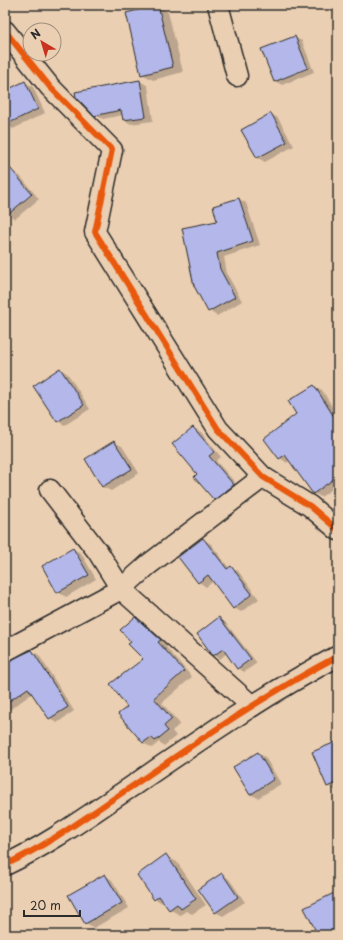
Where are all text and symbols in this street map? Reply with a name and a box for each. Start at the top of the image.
north arrow [22,22,62,62]
text: N [27,24,44,43]
scale bar [24,892,80,918]
text: 20 m [30,896,61,914]

